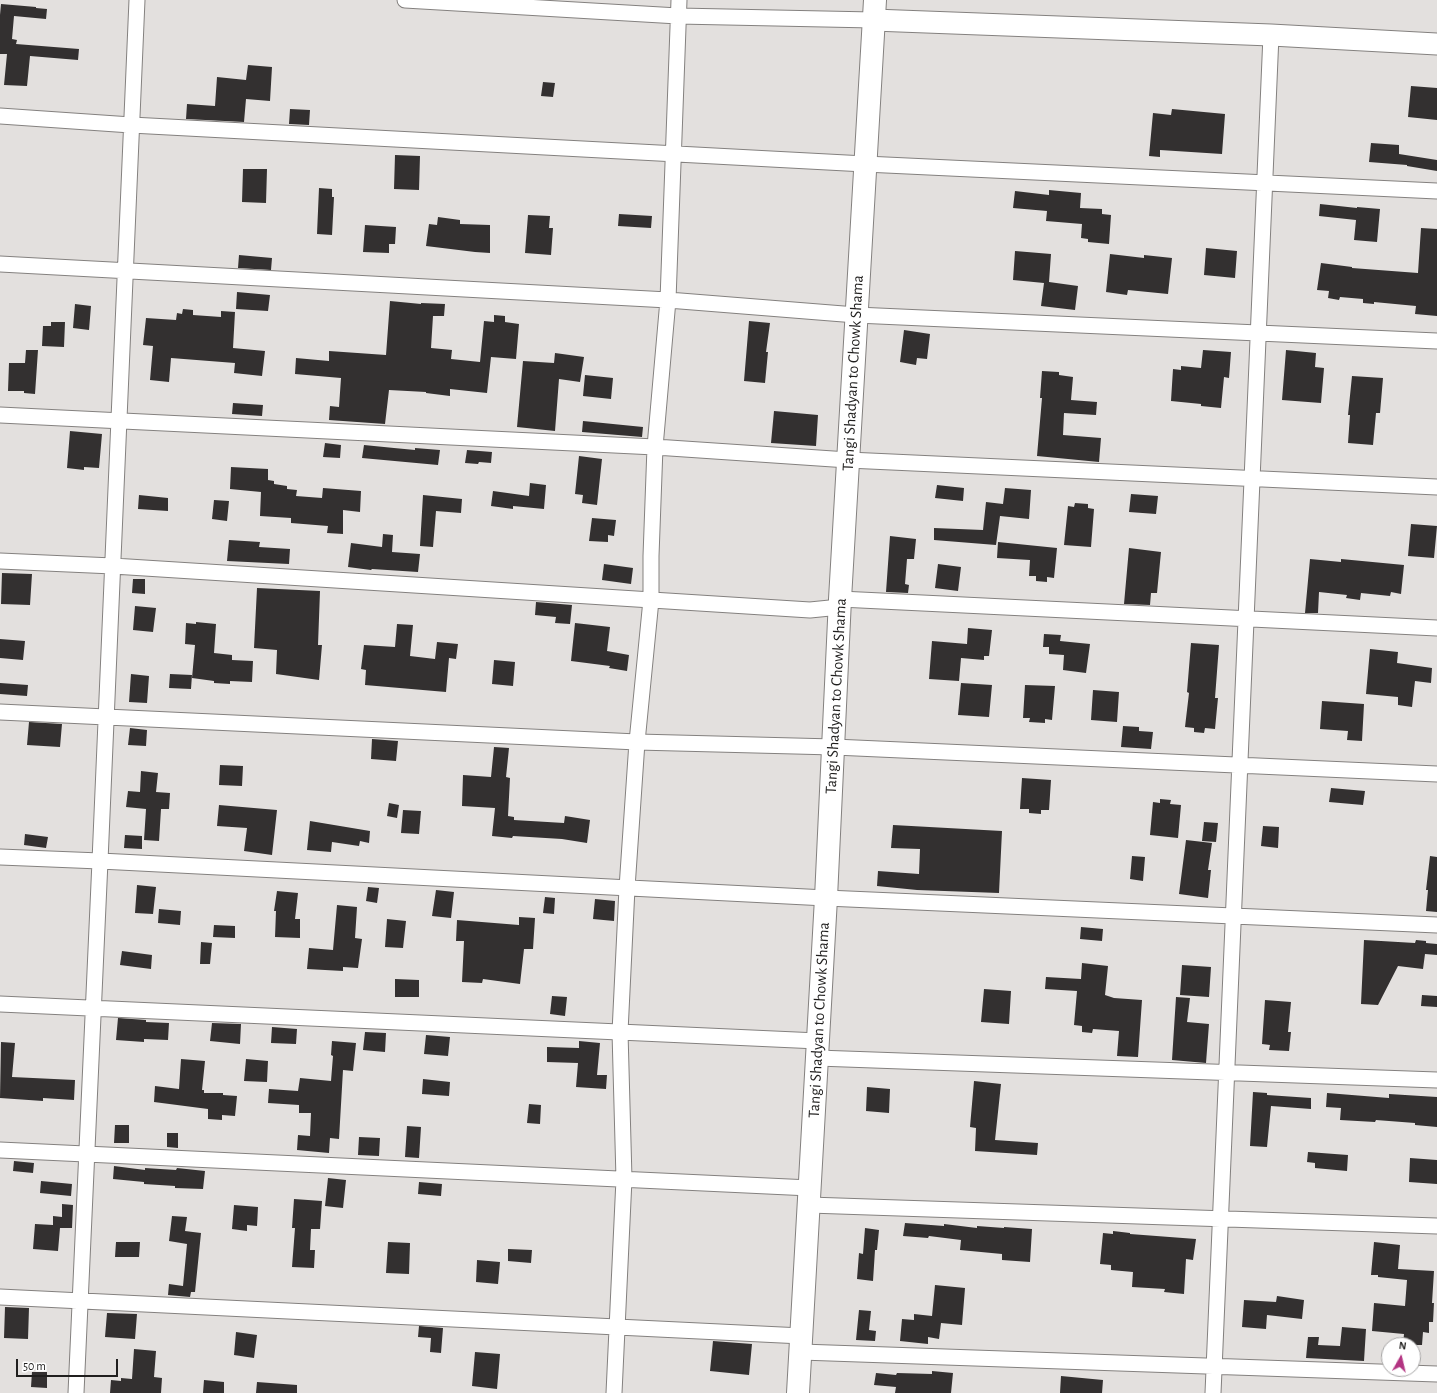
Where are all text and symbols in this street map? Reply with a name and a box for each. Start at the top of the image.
street label: Tangi Shadyan to Chowk Shama [838,275,868,471]
street label: Tangi Shadyan to Chowk Shama [821,598,851,794]
street label: Tangi Shadyan to Chowk Shama [804,922,834,1118]
north arrow [1381,1337,1421,1377]
text: N [1398,1340,1407,1352]
scale bar [18,1351,120,1377]
text: 50 m [23,1360,46,1372]

